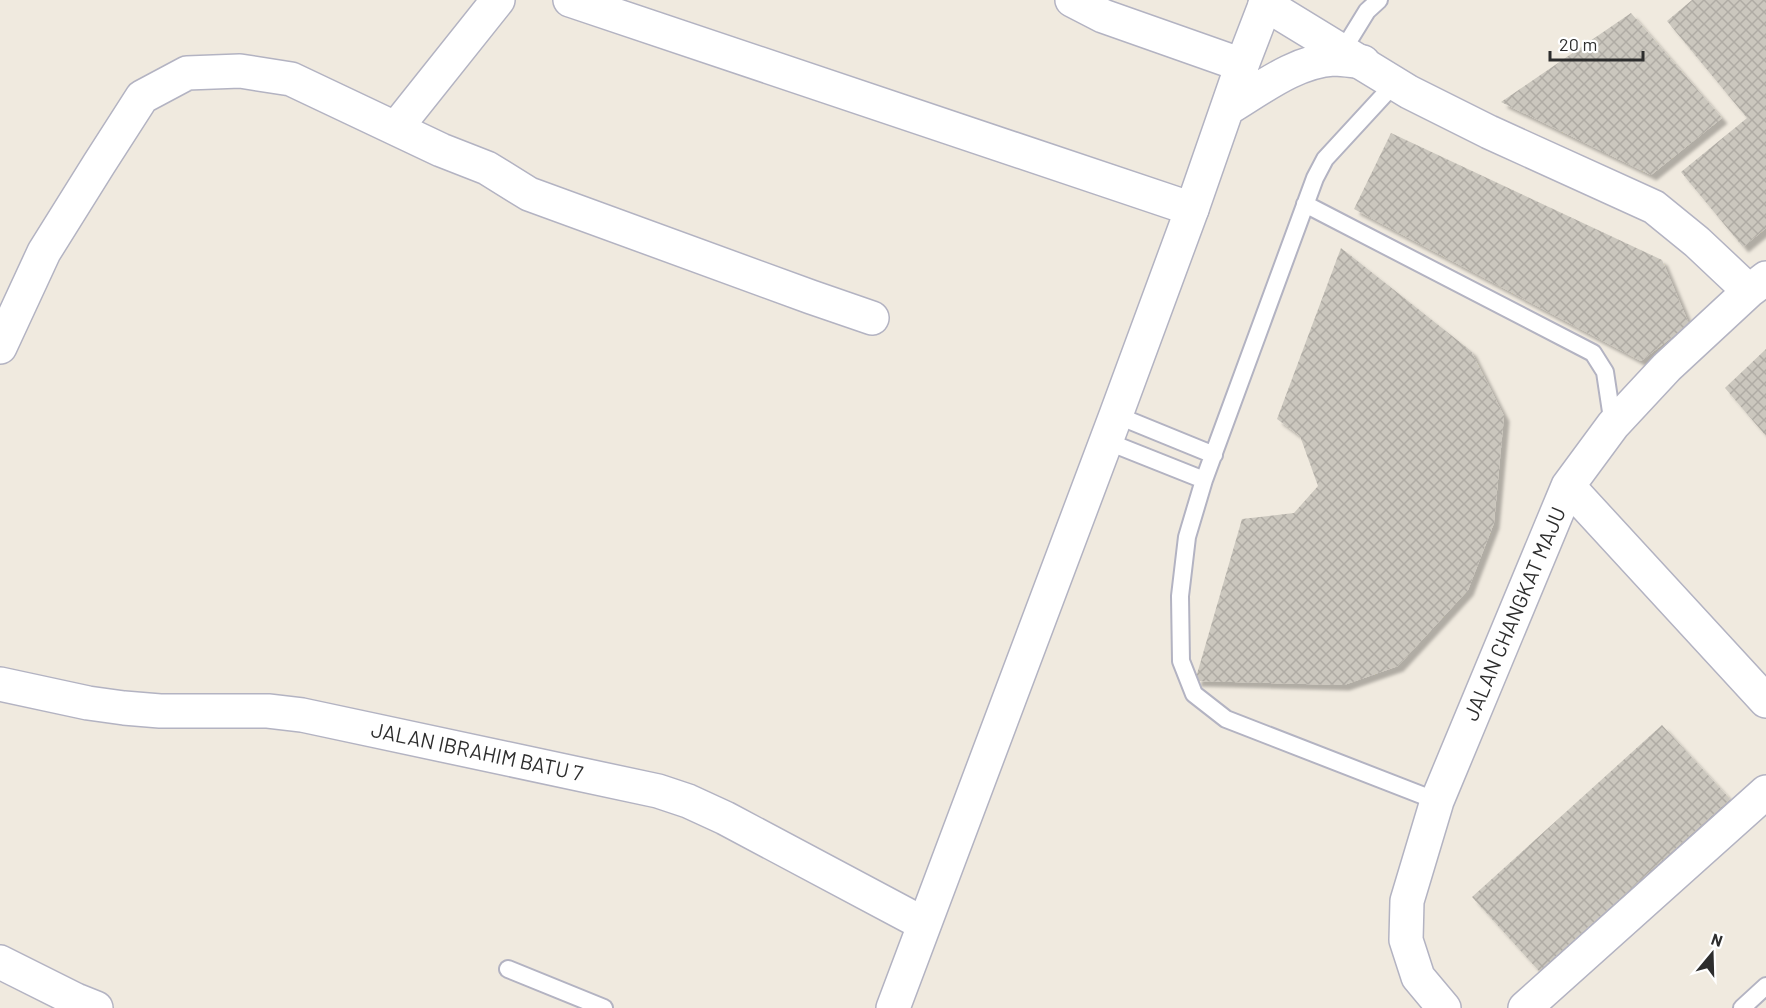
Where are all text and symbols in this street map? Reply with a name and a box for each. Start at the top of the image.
scale bar [1550,24,1643,62]
text: 20 m [1559,33,1597,55]
street label: JALAN CHANGKAT MAJU [1457,503,1570,724]
street label: JALAN IBRAHIM BATU 7 [369,716,586,785]
north arrow [1682,924,1742,984]
text: N [1709,929,1725,950]

